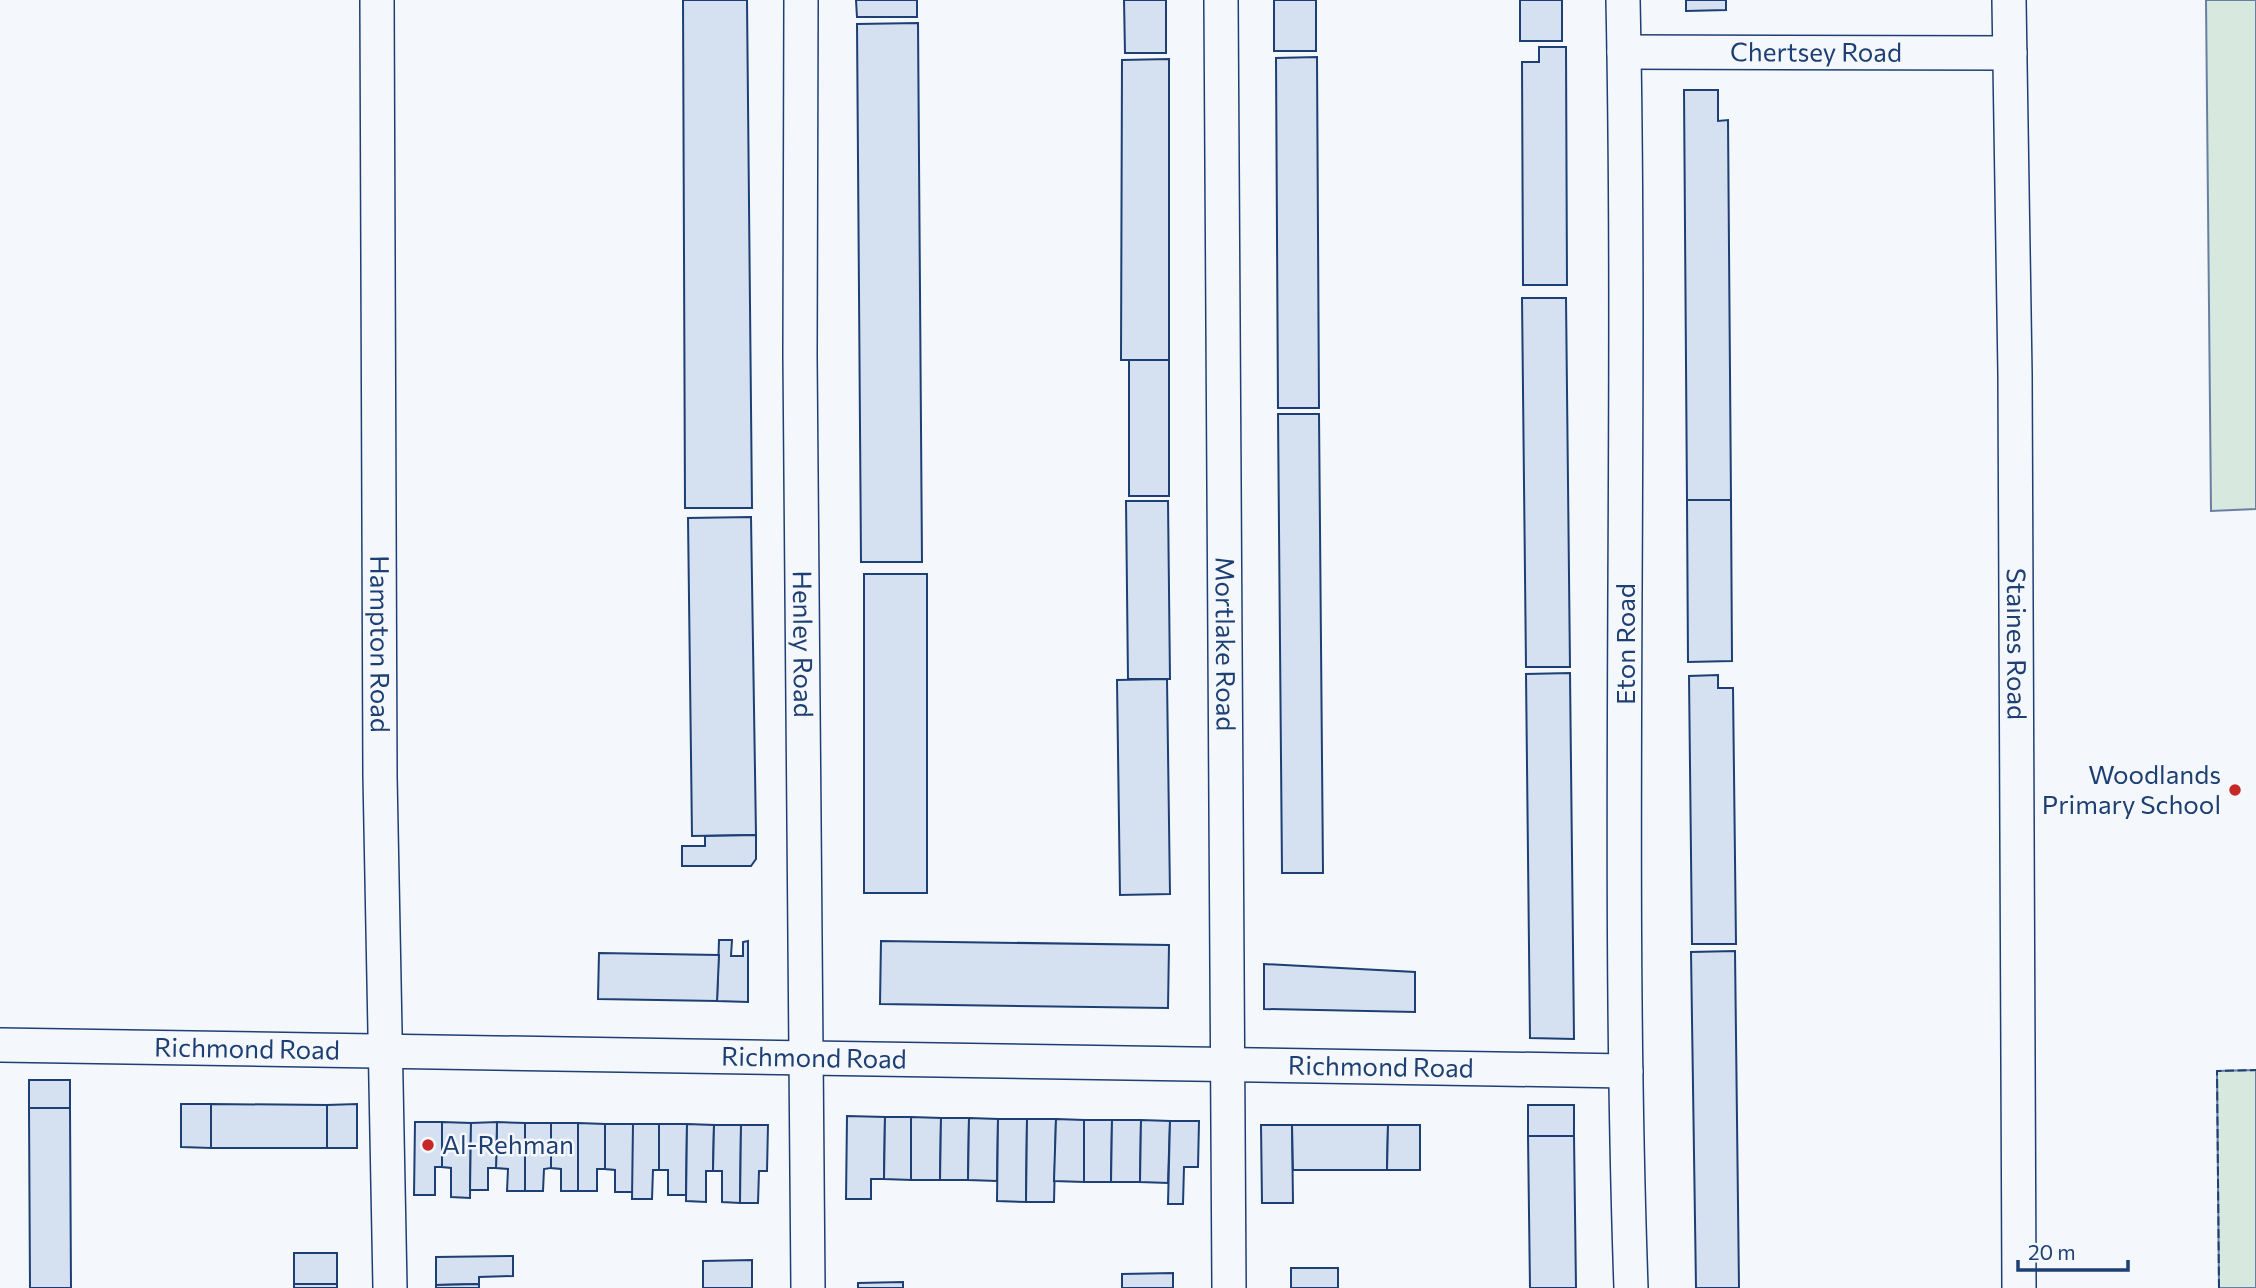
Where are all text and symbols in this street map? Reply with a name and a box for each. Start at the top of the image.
street label: Chertsey Road [1730,35,1902,67]
street label: Hampton Road [365,555,397,733]
street label: Mortlake Road [1210,557,1243,731]
street label: Staines Road [2002,568,2034,720]
street label: Henley Road [788,570,820,718]
street label: Eton Road [1609,583,1640,705]
place label: Woodlands Primary School [2042,758,2221,819]
marker: Woodlands Primary School [2227,782,2243,798]
street label: Richmond Road [154,1030,340,1064]
street label: Richmond Road [721,1040,907,1073]
street label: Richmond Road [1288,1049,1474,1083]
place label: Al-Rehman [442,1128,574,1159]
marker: Al-Rehman [420,1137,436,1153]
scale bar [2018,1228,2128,1272]
text: 20 m [2028,1239,2076,1264]

